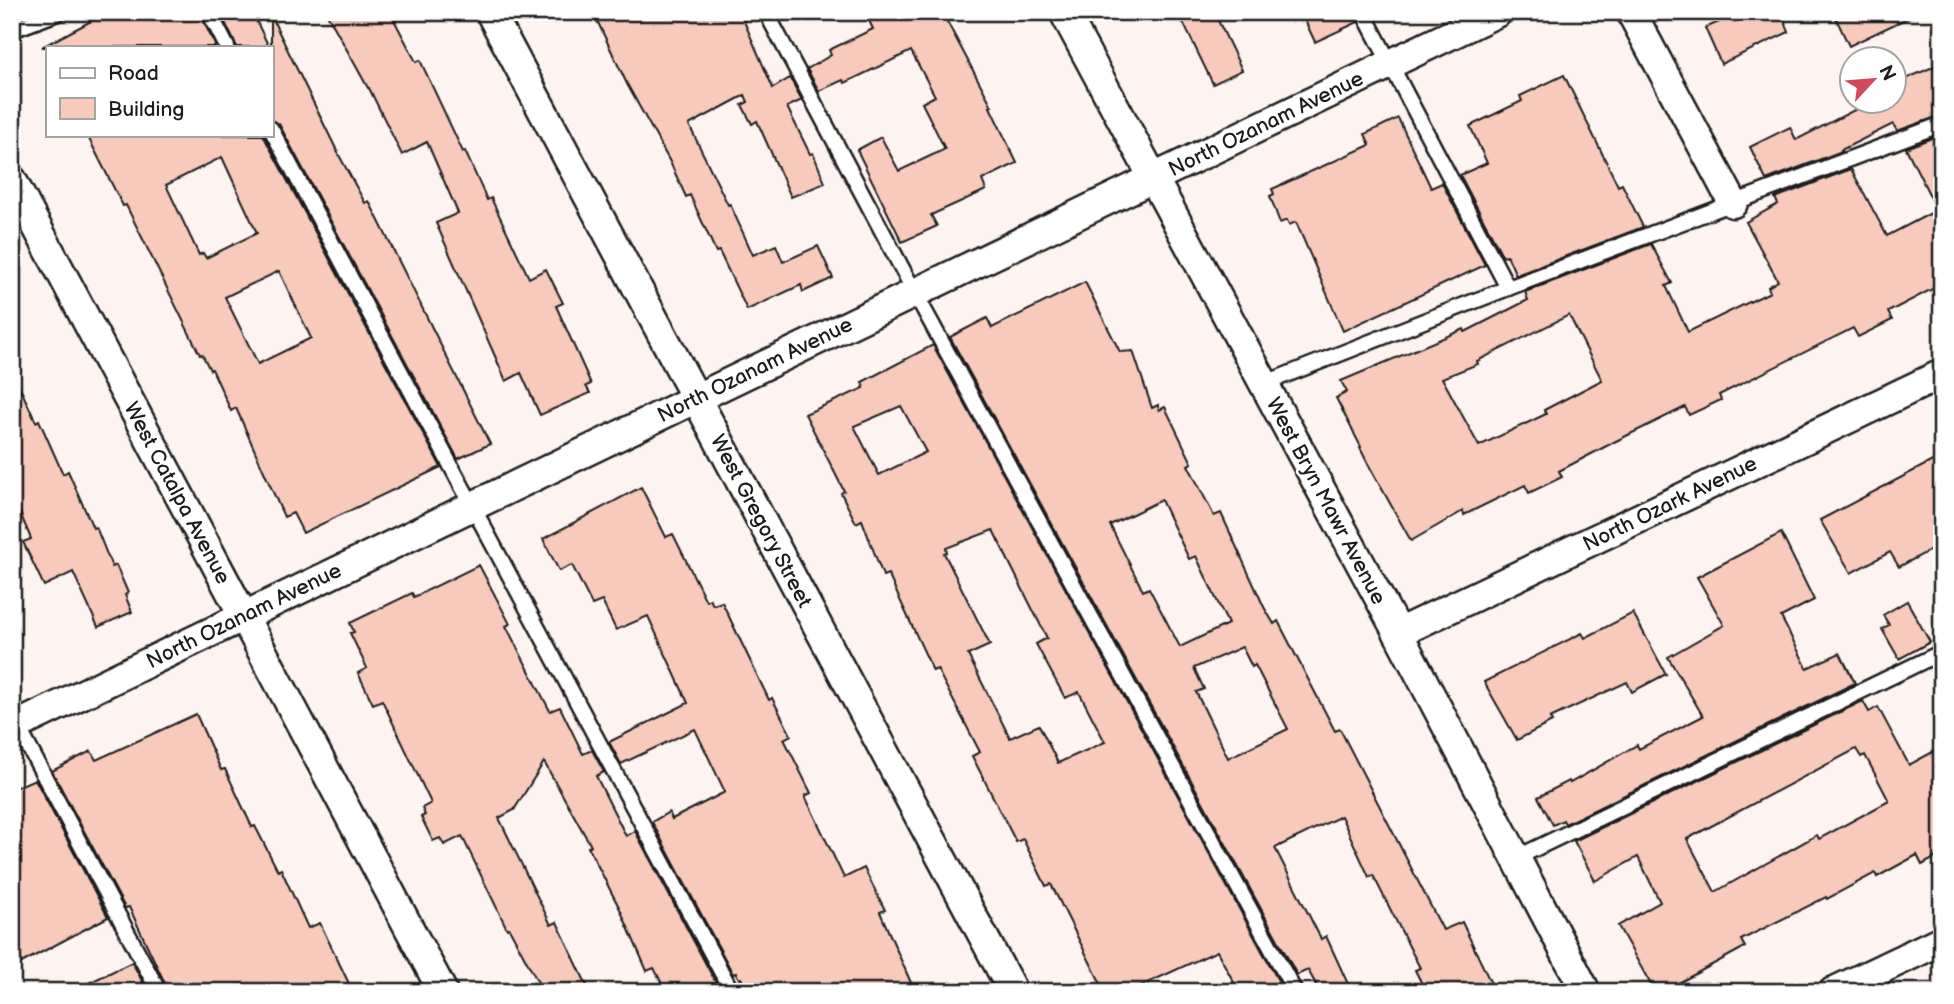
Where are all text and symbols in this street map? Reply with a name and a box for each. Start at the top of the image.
legend [46,46,273,136]
north arrow [1839,46,1909,116]
text: Road [108,61,159,86]
text: N [1873,62,1900,85]
street label: North Ozanam Avenue [1164,66,1368,182]
text: Building [108,97,184,122]
street label: North Ozanam Avenue [653,312,857,428]
street label: West Bryn Mawr Avenue [1261,393,1391,609]
street label: West Catalpa Avenue [118,398,236,588]
street label: West Gregory Street [705,430,817,612]
street label: North Ozark Avenue [1579,451,1761,557]
street label: North Ozanam Avenue [142,558,346,674]

